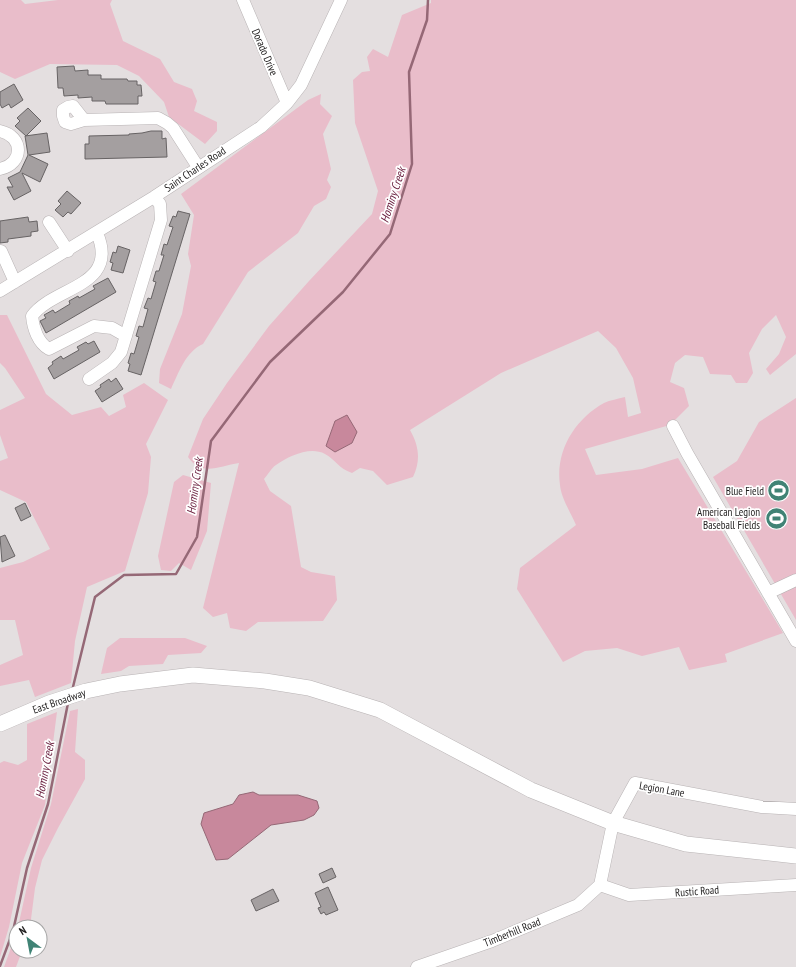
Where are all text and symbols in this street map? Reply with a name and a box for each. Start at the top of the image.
street label: Dorado Drive [249,26,281,78]
street label: Saint Charles Road [162,143,228,195]
water label: Hominy Creek [377,164,409,224]
water label: Hominy Creek [183,455,206,515]
sports icon: Blue Field [766,478,792,504]
place label: Blue Field [726,484,764,498]
place label: American Legion Baseball Fields [697,505,760,532]
sports icon: American Legion Baseball Fields [763,505,789,531]
street label: East Broadway [31,685,88,717]
water label: Hominy Creek [32,739,58,799]
street label: Legion Lane [638,778,686,800]
street label: Rustic Road [675,882,720,900]
street label: Timberhill Road [481,914,543,950]
north arrow [8,919,48,959]
text: N [16,923,29,938]

